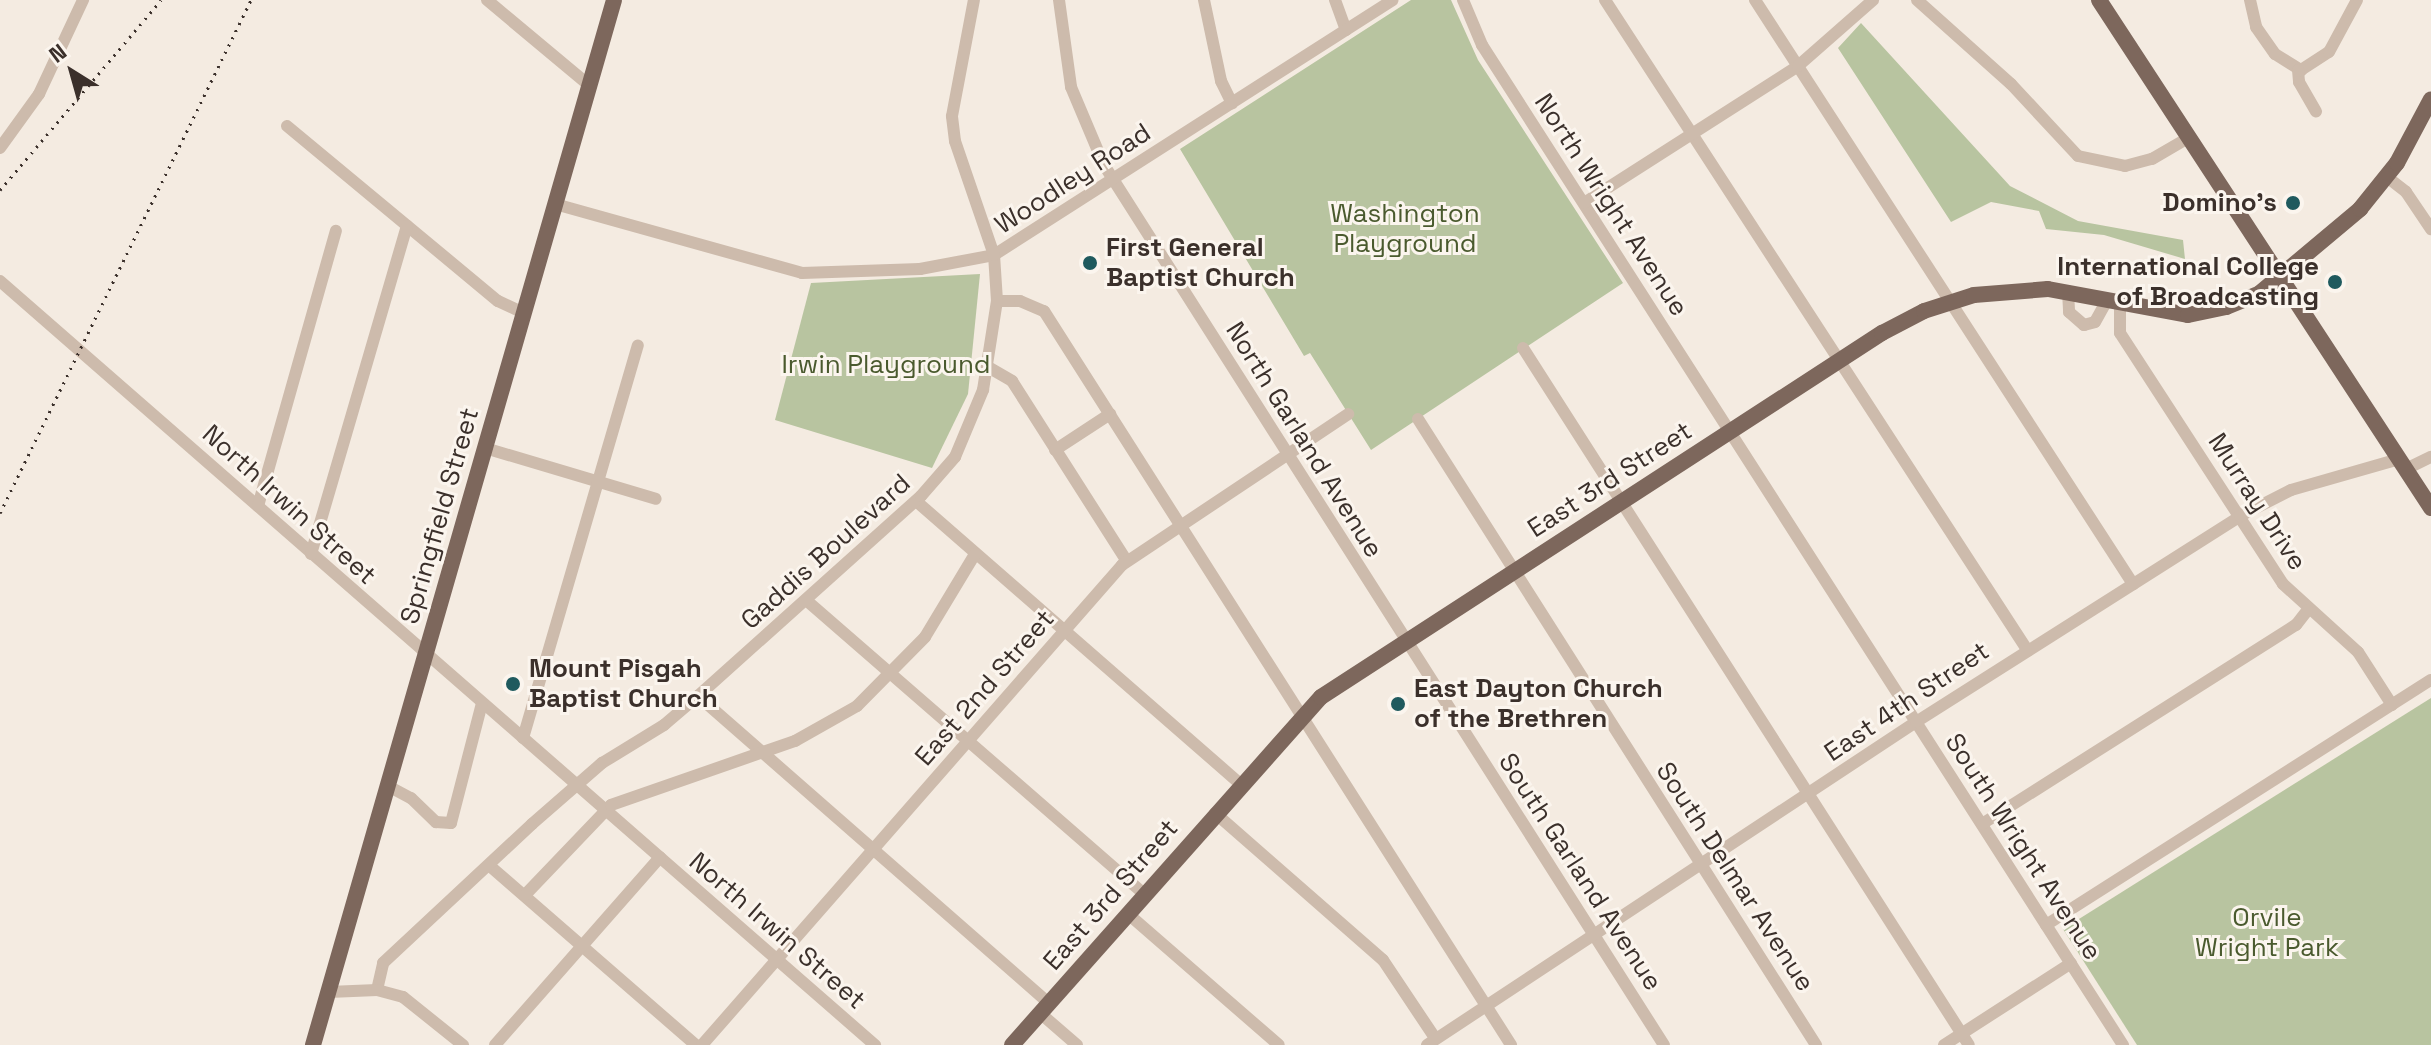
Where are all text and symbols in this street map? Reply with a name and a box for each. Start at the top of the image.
north arrow [32,32,112,112]
text: N [43,37,72,68]
street label: North Wright Avenue [1527,88,1695,322]
street label: Woodley Road [989,117,1157,241]
place label: Domino's [2162,187,2277,219]
marker: Domino's [2284,194,2302,212]
park label: Washington Playground [1330,198,1480,260]
place label: First General Baptist Church [1106,232,1295,294]
place label: International College of Broadcasting [2057,251,2319,312]
marker: First General Baptist Church [1081,254,1099,272]
marker: International College of Broadcasting [2326,273,2344,291]
street label: North Garland Avenue [1219,316,1389,564]
park label: Irwin Playground [781,349,991,381]
street label: Springfield Street [394,404,486,628]
street label: East 3rd Street [1522,415,1698,545]
street label: North Irwin Street [196,419,382,591]
street label: Murray Drive [2201,428,2313,576]
street label: Gaddis Boulevard [735,468,917,636]
street label: East 2nd Street [909,604,1061,772]
street label: East 4th Street [1819,635,1995,769]
place label: Mount Pisgah Baptist Church [529,653,718,714]
place label: East Dayton Church of the Brethren [1414,673,1663,734]
marker: Mount Pisgah Baptist Church [504,675,522,693]
marker: East Dayton Church of the Brethren [1389,695,1407,713]
street label: South Wright Avenue [1938,728,2108,966]
street label: South Garland Avenue [1492,747,1668,997]
street label: South Delmar Avenue [1649,756,1821,998]
street label: East 3rd Street [1037,813,1185,977]
street label: North Irwin Street [683,846,871,1016]
park label: Orvile Wright Park [2195,902,2339,964]

